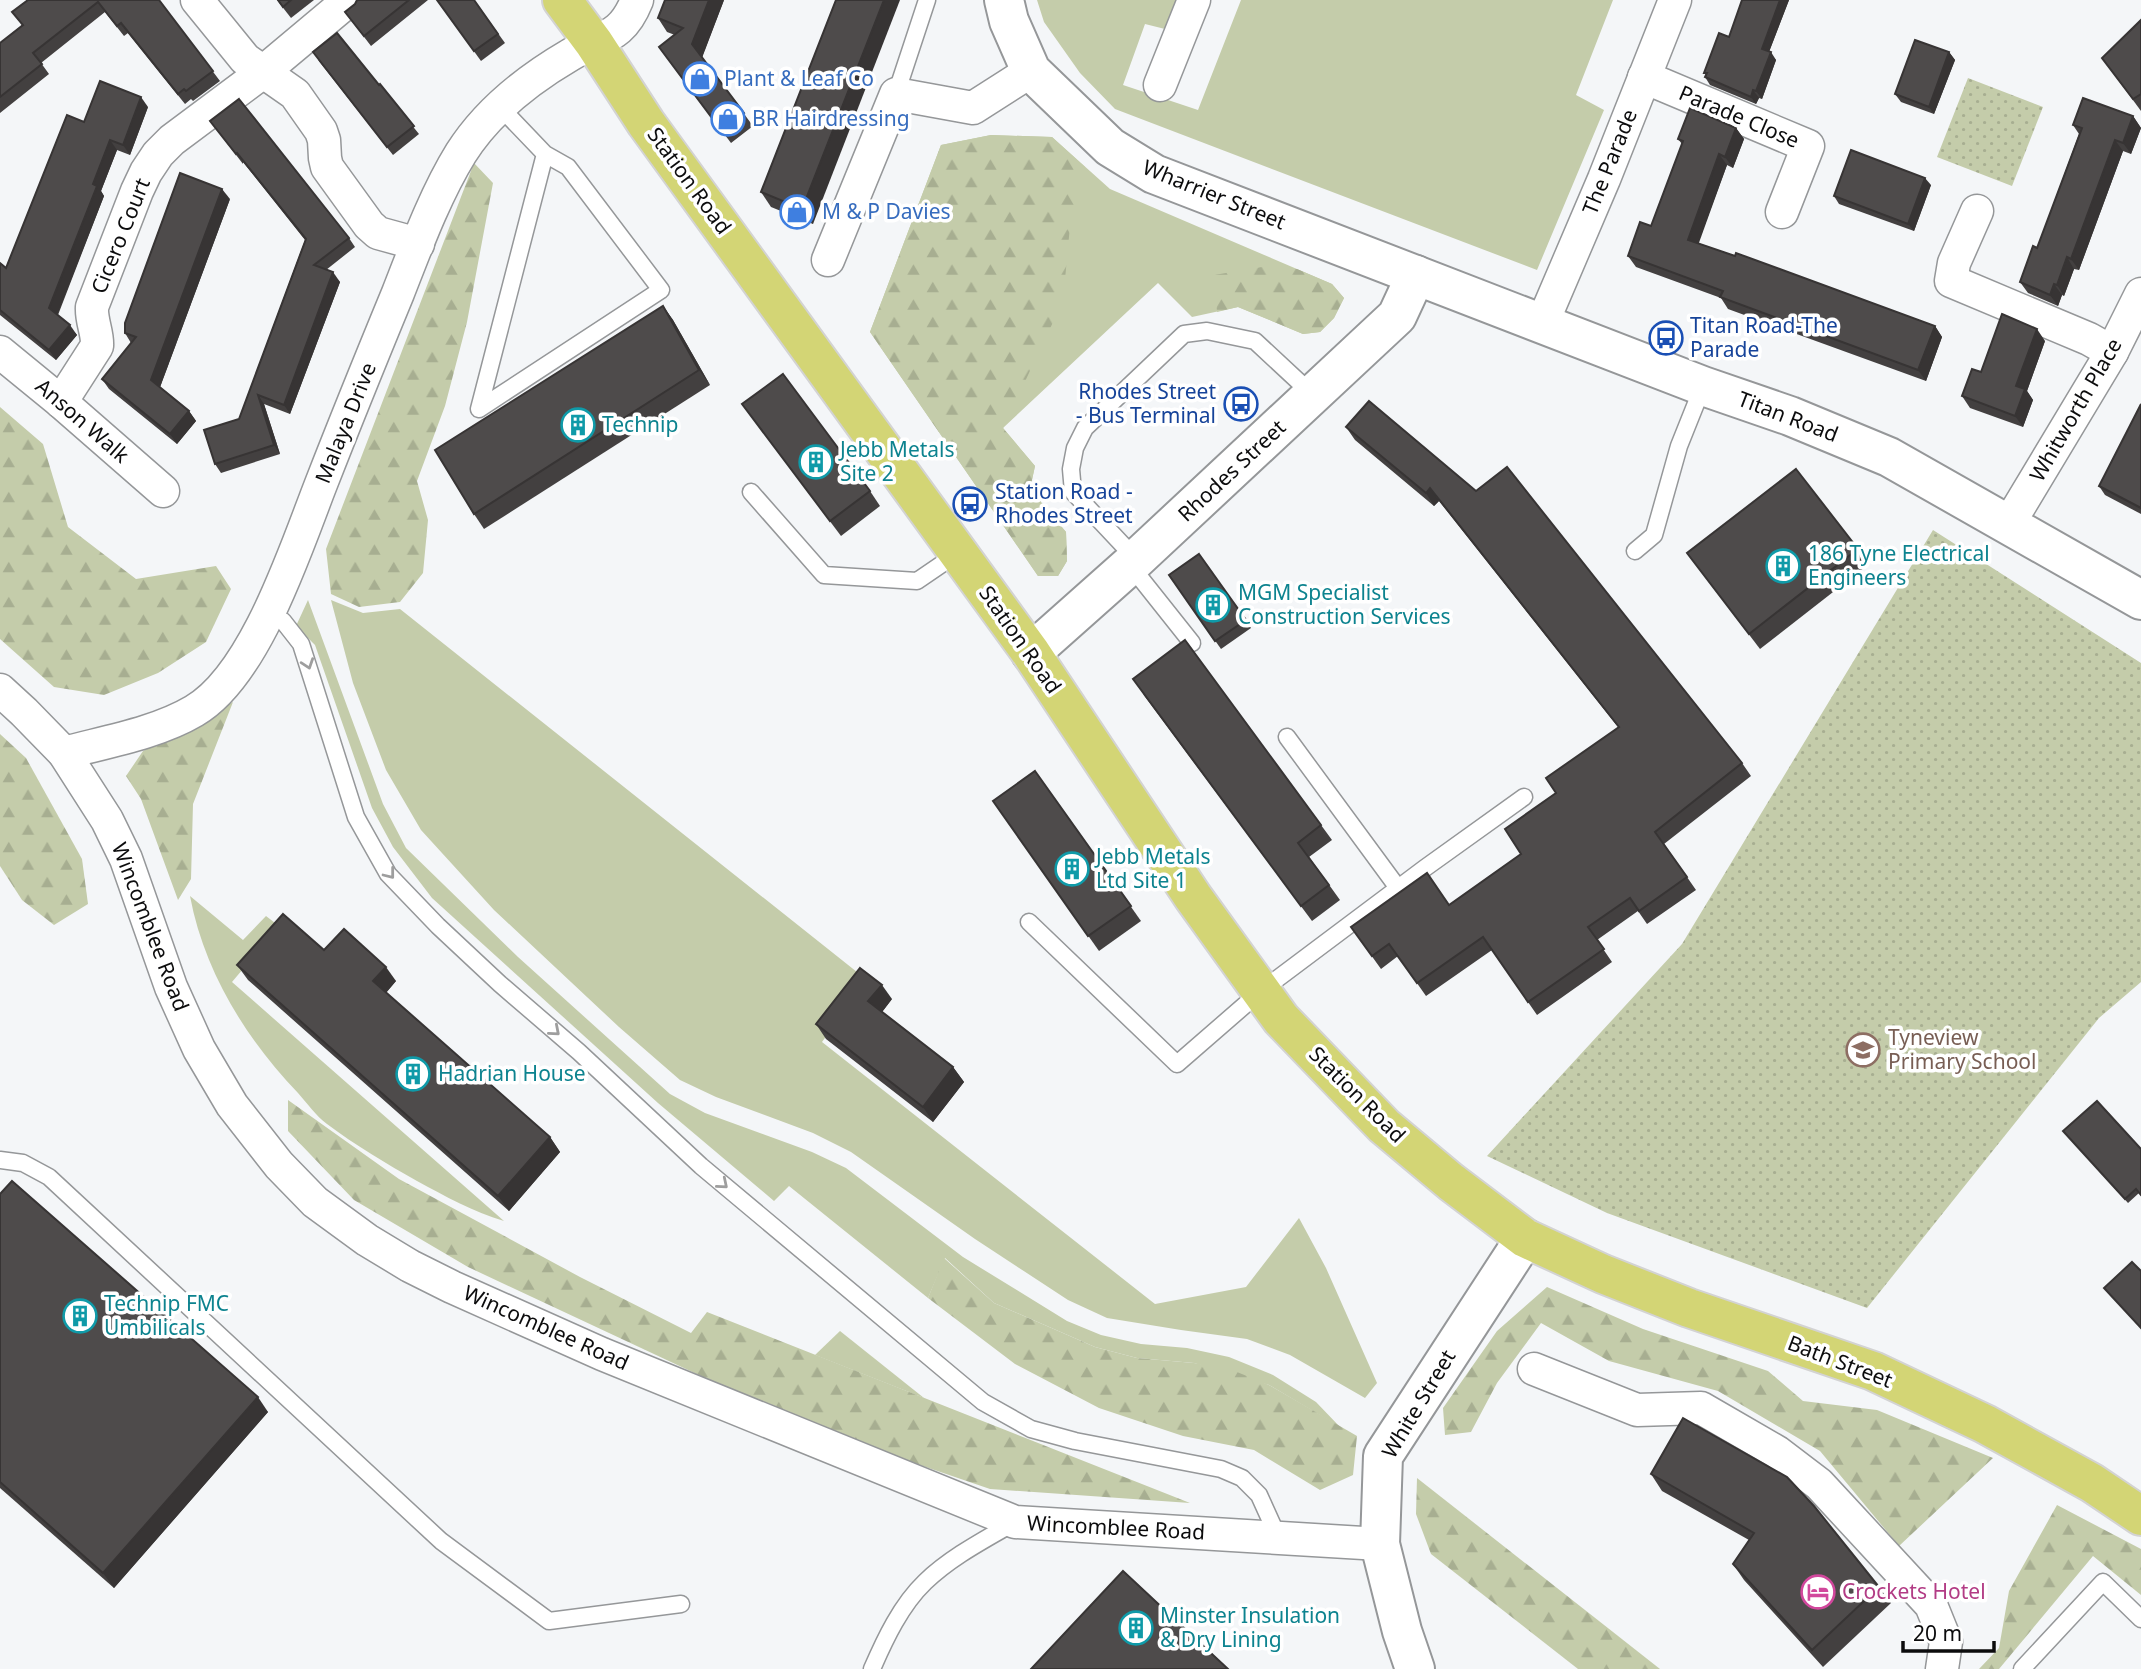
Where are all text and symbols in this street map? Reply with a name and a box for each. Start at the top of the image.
shop icon: Plant & Leaf Co [681,60,719,98]
place label: Plant & Leaf Co [724,64,874,92]
street label: Parade Close [1675,78,1804,154]
shop icon: BR Hairdressing [709,100,747,138]
place label: BR Hairdressing [752,104,910,132]
street label: The Parade [1575,105,1643,218]
street label: Station Road [642,121,738,239]
street label: Wharrier Street [1139,153,1290,236]
street label: Cicero Court [84,173,156,298]
shop icon: M & P Davies [778,193,816,231]
place label: M & P Davies [822,197,951,225]
place label: Titan Road-The Parade [1690,311,1838,363]
bus stop icon: Titan Road-The Parade [1647,319,1685,357]
street label: Whitworth Place [2023,333,2128,486]
street label: Malaya Drive [308,358,382,487]
street label: Anson Walk [30,372,136,469]
place label: Rhodes Street - Bus Terminal [1076,377,1216,429]
street label: Titan Road [1734,384,1843,448]
bus stop icon: Rhodes Street - Bus Terminal [1222,385,1260,423]
building icon: Technip [559,406,597,444]
place label: Technip [602,410,678,438]
street label: Rhodes Street [1171,413,1292,527]
place label: Jebb Metals Site 2 [838,435,955,487]
building icon: Jebb Metals Site 2 [797,443,835,481]
place label: Station Road - Rhodes Street [995,477,1133,529]
bus stop icon: Station Road - Rhodes Street [951,485,989,523]
place label: 186 Tyne Electrical Engineers [1808,539,1990,591]
building icon: 186 Tyne Electrical Engineers [1764,547,1802,585]
place label: MGM Specialist Construction Services [1238,578,1451,630]
street label: Station Road [973,580,1068,699]
building icon: MGM Specialist Construction Services [1194,586,1232,624]
one-way arrow [300,657,314,669]
street label: Wincomblee Road [106,838,196,1015]
place label: Jebb Metals Ltd Site 1 [1094,842,1211,894]
building icon: Jebb Metals Ltd Site 1 [1053,850,1091,888]
one-way arrow [381,867,394,879]
one-way arrow [546,1023,559,1035]
place label: Tyneview Primary School [1888,1023,2036,1075]
school or university icon: Tyneview Primary School [1844,1031,1882,1069]
street label: Station Road [1303,1040,1412,1149]
building icon: Hadrian House [394,1055,432,1093]
place label: Hadrian House [438,1059,586,1087]
one-way arrow [714,1176,727,1188]
street label: Wincomblee Road [459,1278,634,1376]
place label: Technip FMC Umbilicals [104,1289,229,1341]
building icon: Technip FMC Umbilicals [61,1297,99,1335]
street label: Bath Street [1784,1328,1897,1394]
street label: White Street [1375,1344,1462,1463]
street label: Wincomblee Road [1026,1508,1206,1546]
hotel icon: Crockets Hotel [1799,1573,1837,1611]
place label: Crockets Hotel [1842,1577,1986,1605]
place label: Minster Insulation & Dry Lining [1160,1601,1340,1653]
building icon: Minster Insulation & Dry Lining [1117,1609,1155,1647]
scale bar [1903,1610,1994,1654]
text: 20 m [1913,1619,1962,1647]

